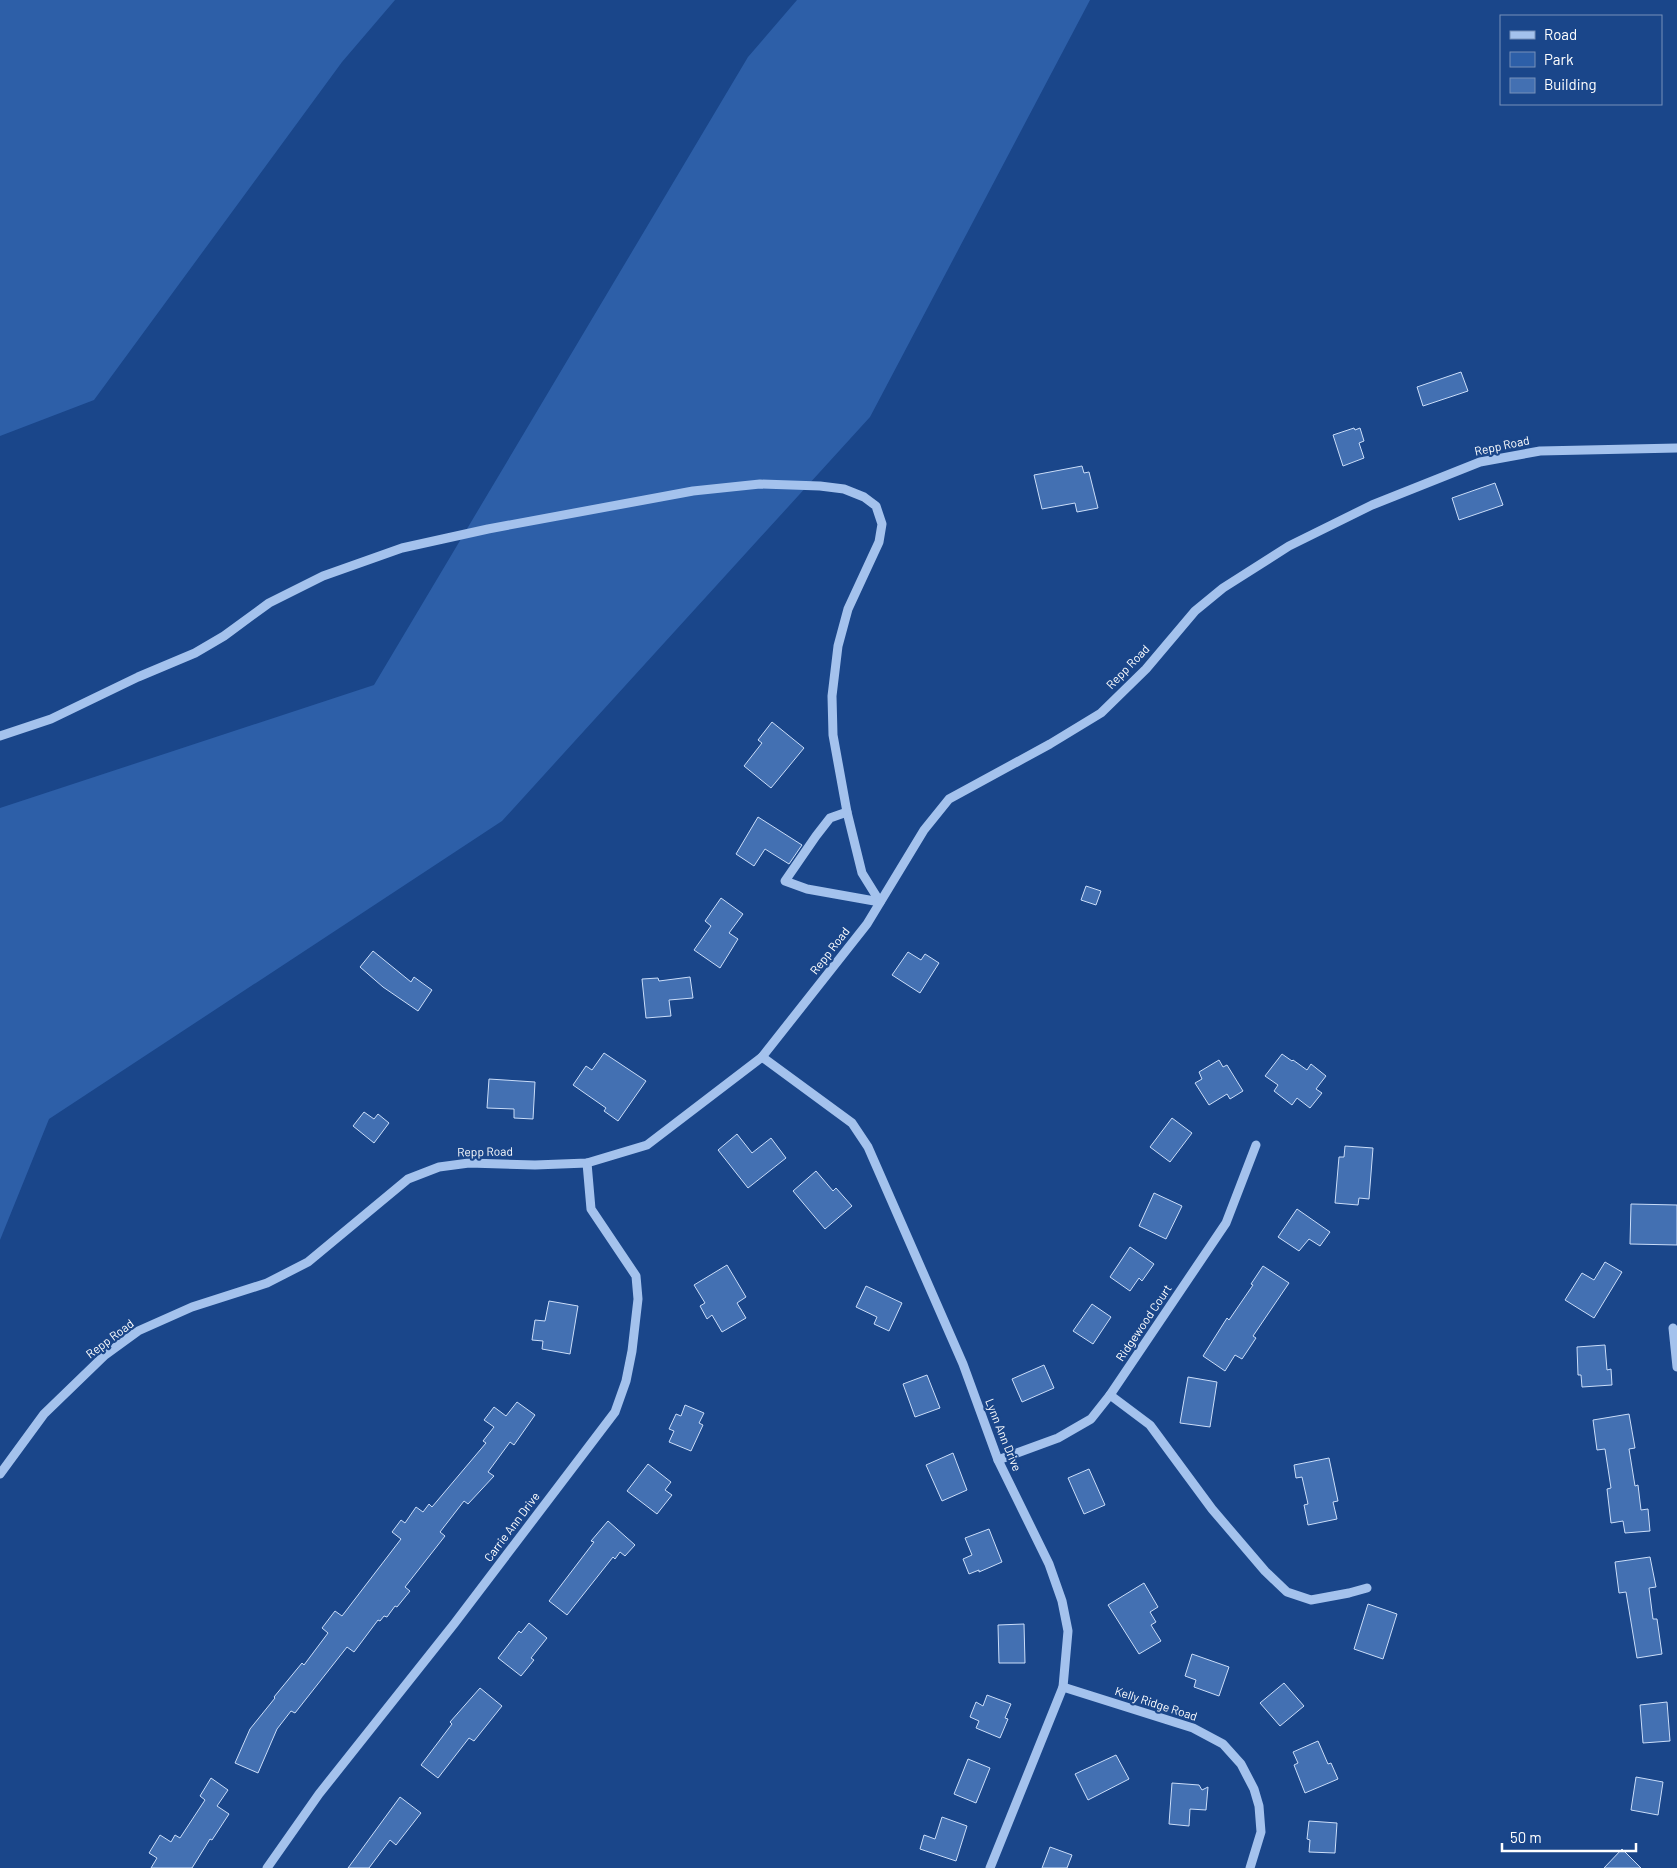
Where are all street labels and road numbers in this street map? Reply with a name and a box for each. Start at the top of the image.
street label: Repp Road [1473,432,1531,458]
street label: Repp Road [1103,641,1152,691]
street label: Repp Road [806,924,852,977]
street label: Repp Road [457,1144,513,1158]
street label: Ridgewood Court [1112,1282,1174,1363]
street label: Repp Road [83,1316,136,1361]
street label: Lynn Ann Drive [983,1396,1025,1473]
street label: Carrie Ann Drive [481,1489,542,1564]
street label: Kelly Ridge Road [1113,1683,1199,1723]

